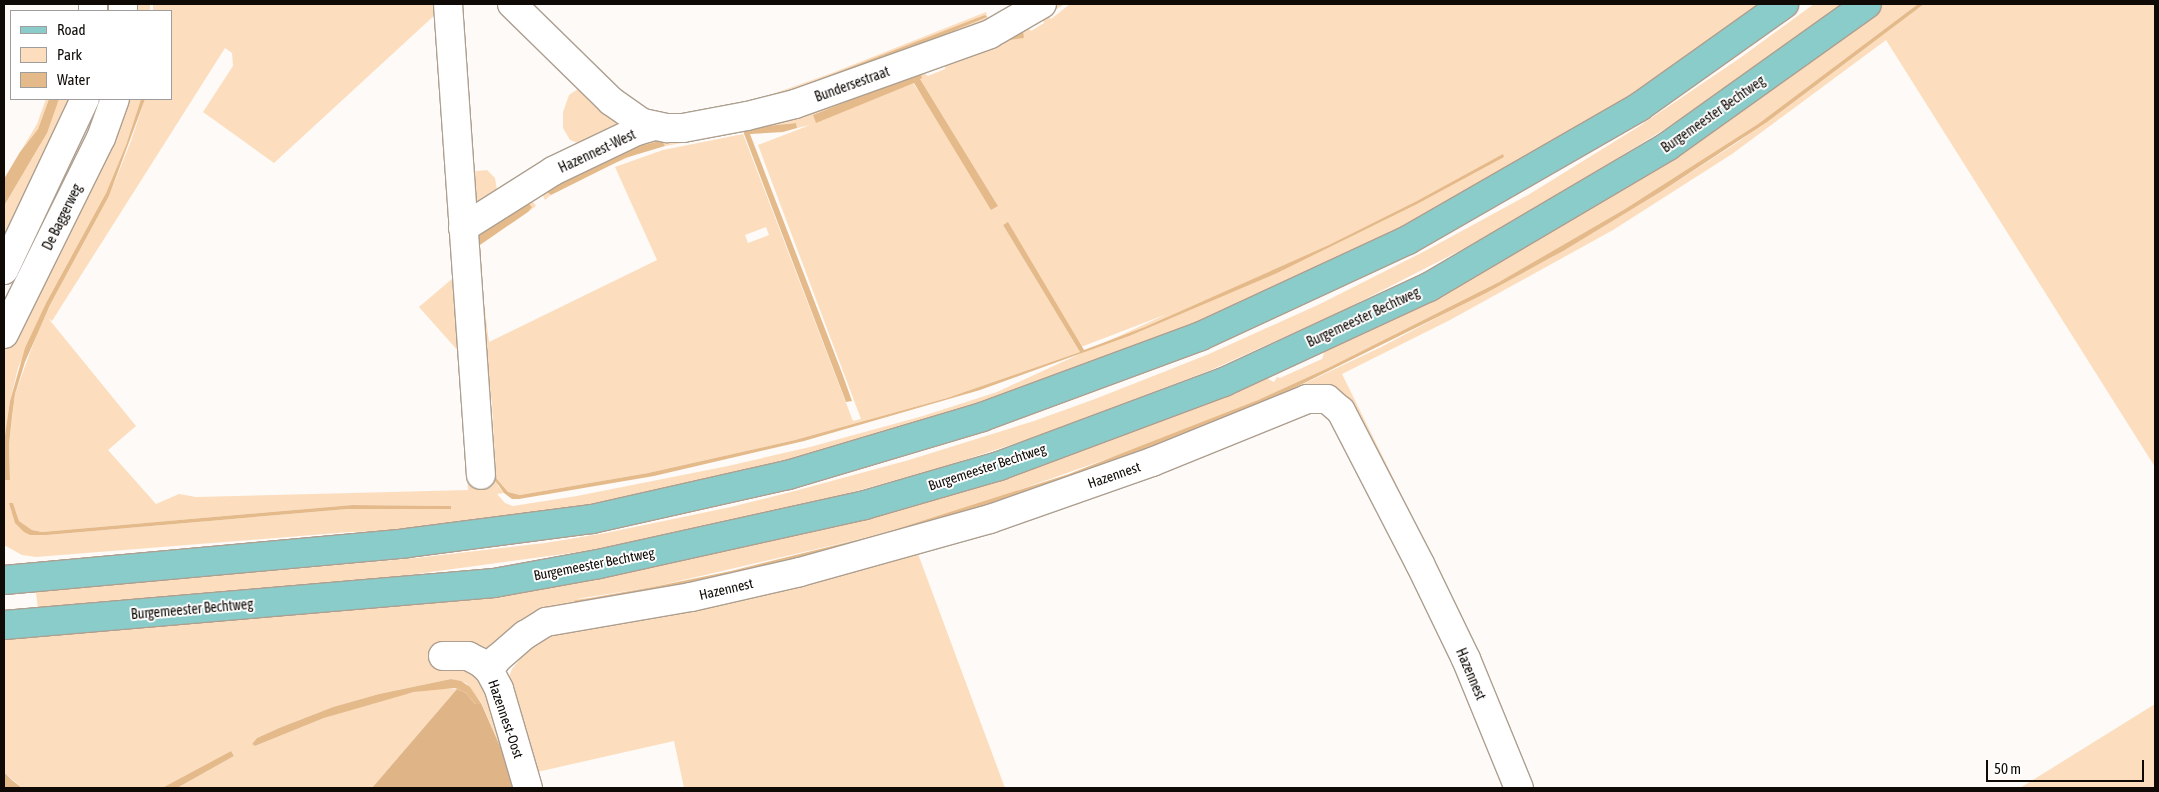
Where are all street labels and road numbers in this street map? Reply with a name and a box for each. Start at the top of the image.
street label: Bundersestraat [812,63,892,105]
street label: Burgemeester Bechtweg [1658,72,1768,156]
street label: Hazennest-West [556,126,638,176]
street label: De Baggerweg [39,181,85,253]
street label: Burgemeester Bechtweg [1304,283,1422,351]
street label: Burgemeester Bechtweg [926,440,1048,494]
street label: Hazennest [1085,458,1143,492]
street label: Burgemeester Bechtweg [532,544,656,584]
street label: Hazennest [697,575,755,603]
street label: Burgemeester Bechtweg [130,595,254,623]
street label: Hazennest [1453,645,1489,703]
street label: Hazennest-Oost [485,677,527,761]

